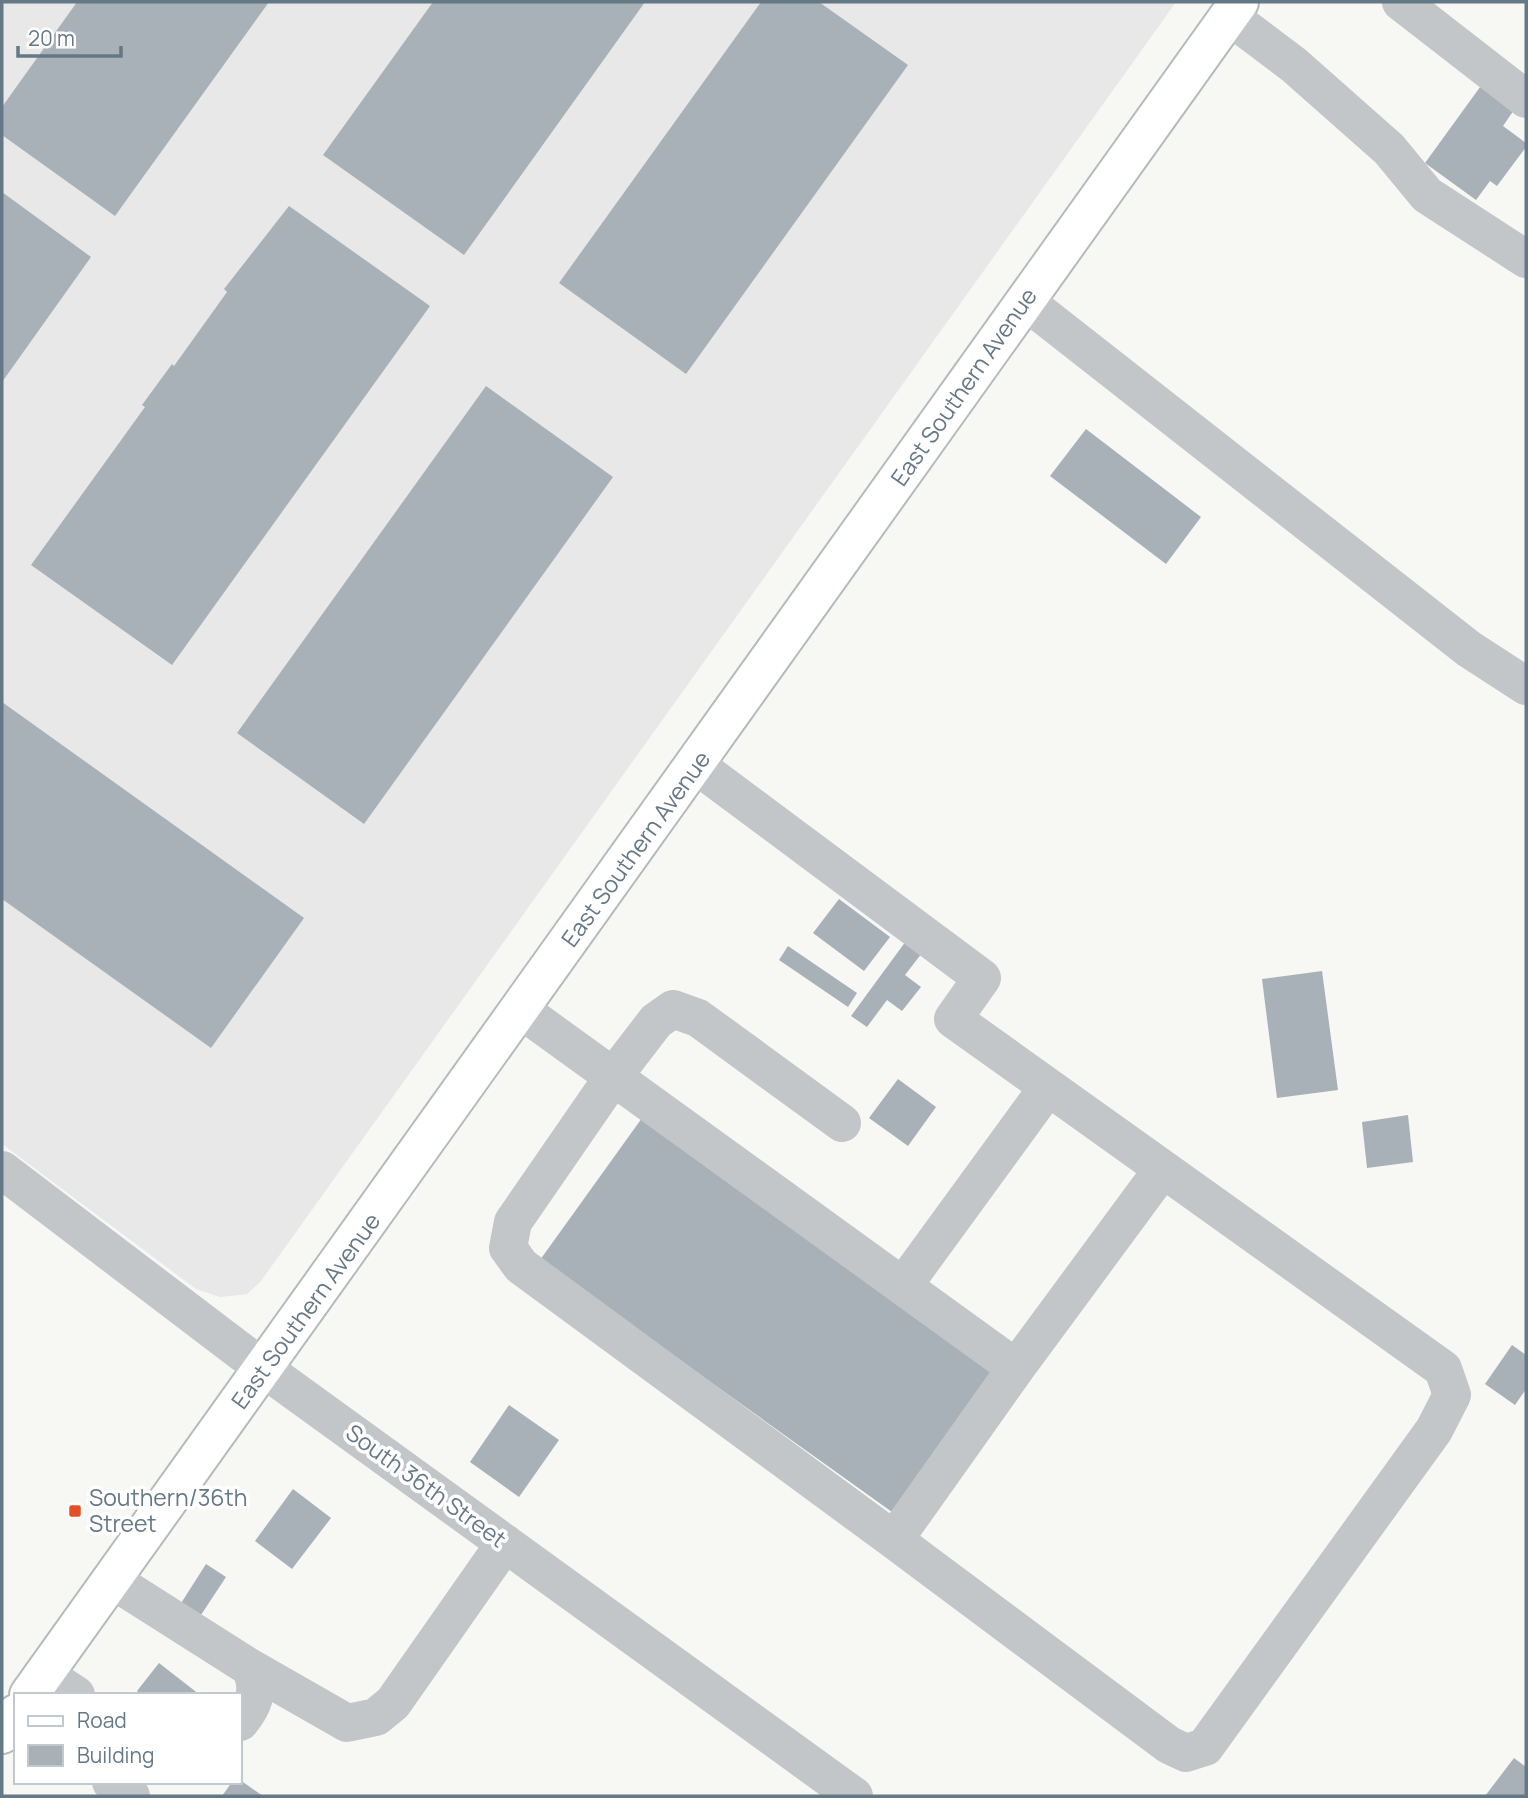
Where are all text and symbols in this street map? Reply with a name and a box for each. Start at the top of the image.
scale bar [18,14,121,58]
text: 20 m [28,24,75,52]
street label: East Southern Avenue [883,281,1044,492]
street label: East Southern Avenue [553,744,717,953]
street label: East Southern Avenue [223,1206,387,1415]
street label: South 36th Street [340,1416,513,1554]
place label: Southern/36th Street [89,1481,248,1539]
marker: Southern/36th Street [67,1503,83,1519]
legend [14,1693,242,1784]
text: Road [77,1706,127,1734]
text: Building [77,1741,154,1769]

